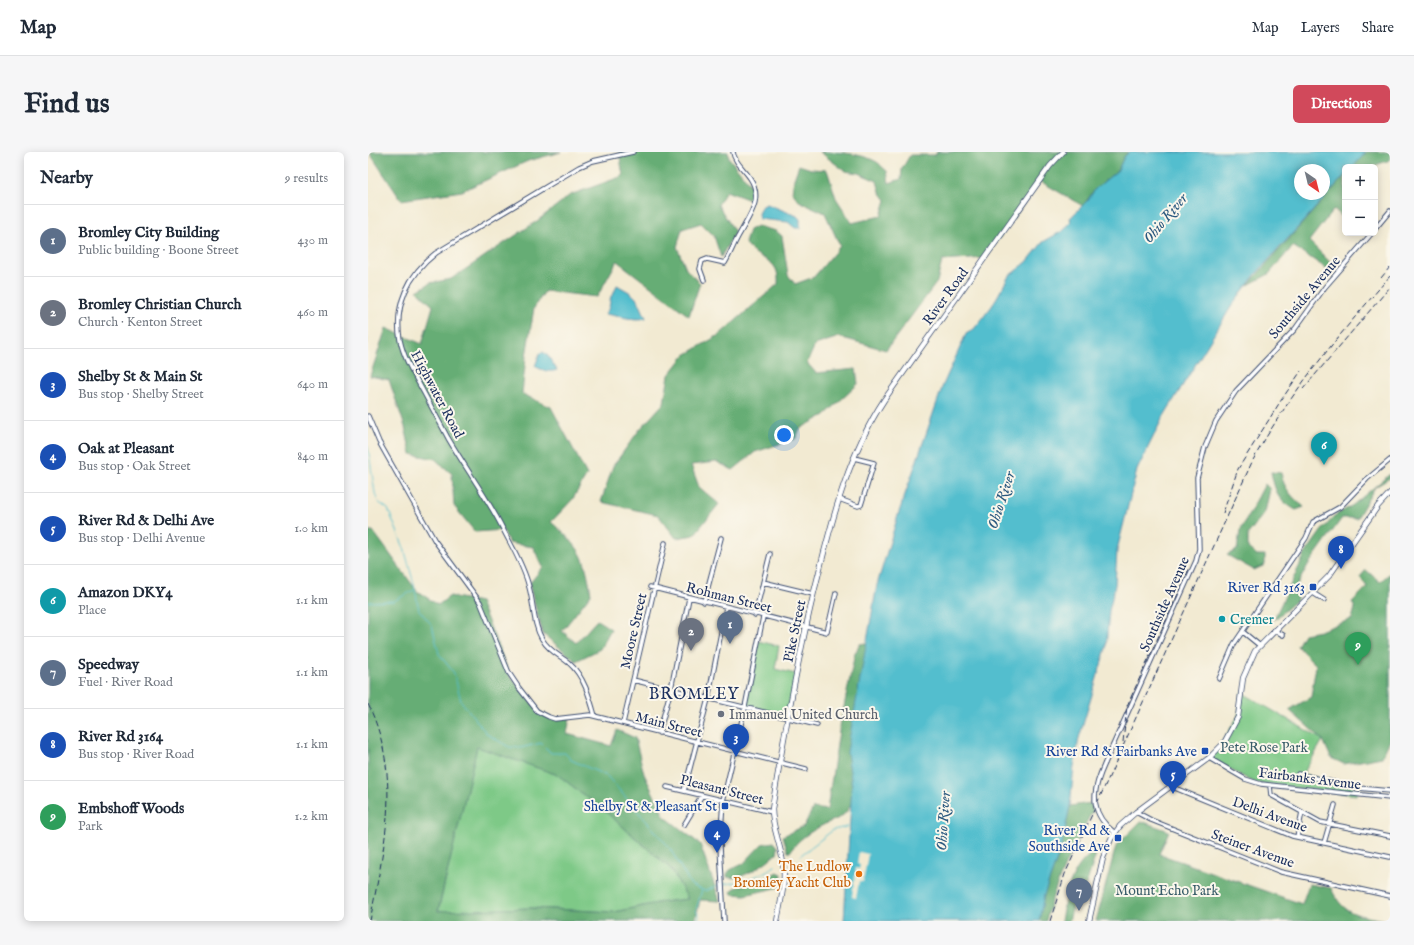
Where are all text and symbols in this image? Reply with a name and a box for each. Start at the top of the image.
text: Map [20,16,56,40]
text: Map [1252,19,1279,37]
text: Layers [1301,19,1340,37]
text: Share [1362,19,1394,37]
button: Directions [1293,85,1390,123]
text: Find us [24,87,110,122]
north arrow [1294,164,1330,200]
map controls [1342,164,1378,236]
button: + [1342,164,1378,200]
text: Nearby [40,168,93,189]
text: 9 results [285,170,328,187]
water label: Ohio River [1139,189,1192,247]
button: − [1342,200,1378,236]
text: Bromley City Building [78,223,219,242]
text: 1 [51,232,55,249]
text: 430 m [298,232,328,249]
text: Public building · Boone Street [78,242,239,259]
street label: Southside Avenue [1265,252,1345,343]
street label: River Road [919,264,973,329]
text: Bromley Christian Church [78,295,241,314]
text: 2 [50,304,56,321]
text: 460 m [297,304,328,321]
text: Church · Kenton Street [78,314,202,331]
street label: Highwater Road [406,347,468,442]
text: Shelby St & Main St [78,367,203,386]
text: 3 [51,376,55,393]
text: 640 m [297,376,328,393]
text: Bus stop · Shelby Street [78,386,204,403]
your location [774,425,794,445]
pin: 6 [1311,432,1337,465]
text: Oak at Pleasant [78,439,174,458]
text: 4 [50,448,56,465]
text: 840 m [297,448,328,465]
text: Bus stop · Oak Street [78,458,191,475]
water label: Ohio River [983,468,1020,531]
text: River Rd & Delhi Ave [78,511,214,530]
text: 5 [51,520,55,537]
text: 1.0 km [294,520,328,537]
text: Bus stop · Delhi Avenue [78,530,205,547]
pin: 8 [1328,536,1354,569]
street label: Southside Avenue [1136,553,1194,655]
street label: Rohman Street [684,579,774,617]
place label: River Rd 3163 [1227,579,1305,597]
marker: River Rd 3163 [1308,582,1318,592]
text: Amazon DKY4 [78,583,173,602]
street label: Moore Street [616,591,651,671]
text: 6 [50,592,56,609]
text: 1.1 km [296,592,328,609]
street label: Pike Street [780,598,810,664]
text: Place [78,602,106,619]
pin: 1 [717,611,743,644]
place label: Cremer [1230,611,1274,629]
marker: Cremer [1217,614,1227,624]
pin: 2 [678,618,704,651]
pin: 9 [1345,632,1371,665]
text: Speedway [78,655,139,674]
text: 7 [50,664,56,681]
text: 1.1 km [296,664,328,681]
text: Fuel · River Road [78,674,173,691]
district label: BROMLEY [649,685,739,705]
place label: Immanuel United Church [729,706,879,724]
street label: Main Street [633,708,704,742]
marker: Immanuel United Church [716,709,726,719]
pin: 3 [723,724,749,757]
text: River Rd 3164 [78,727,163,746]
text: 8 [50,736,56,753]
text: 1.1 km [296,736,328,753]
park label: Pete Rose Park [1220,739,1308,757]
place label: River Rd & Fairbanks Ave [1046,743,1198,761]
text: Bus stop · River Road [78,746,194,763]
marker: River Rd & Fairbanks Ave [1200,746,1210,756]
pin: 5 [1160,761,1186,794]
street label: Fairbanks Avenue [1258,764,1363,794]
street label: Pleasant Street [678,771,766,809]
water label: Ohio River [932,790,955,851]
street label: Delhi Avenue [1230,793,1310,837]
place label: Shelby St & Pleasant St [584,798,717,816]
text: Embshoff Woods [78,799,184,818]
marker: Shelby St & Pleasant St [720,801,730,811]
text: 9 [50,808,56,825]
text: 1.2 km [294,808,328,825]
text: Park [78,818,103,835]
pin: 4 [704,820,730,853]
place label: River Rd & Southside Ave [1029,822,1111,856]
street label: Steiner Avenue [1209,826,1297,872]
marker: River Rd & Southside Ave [1113,833,1123,843]
place label: The Ludlow Bromley Yacht Club [733,858,852,892]
marker: The Ludlow Bromley Yacht Club [854,869,864,879]
pin: 7 [1066,878,1092,911]
park label: Mount Echo Park [1115,882,1219,900]

